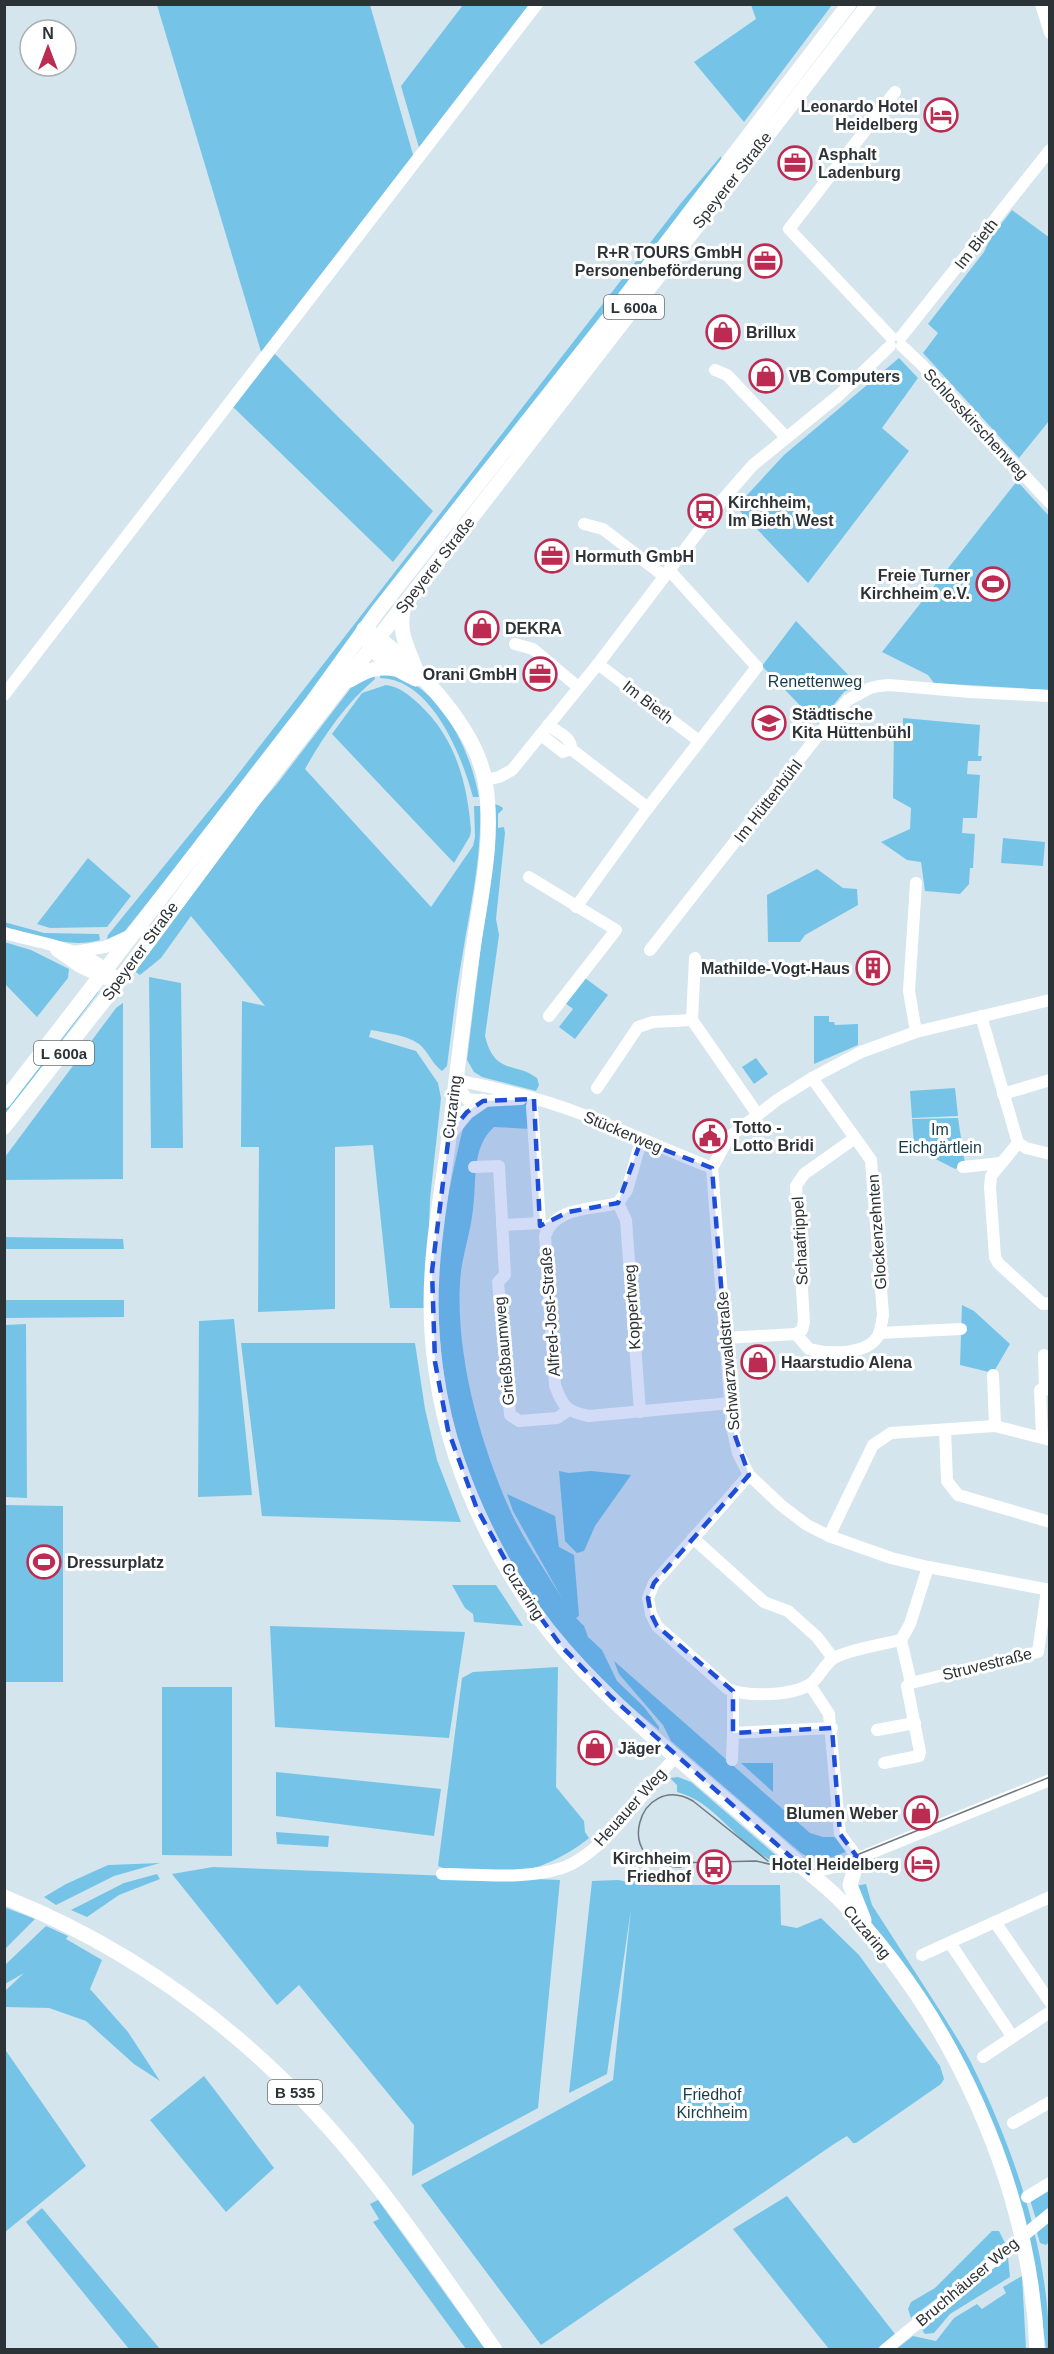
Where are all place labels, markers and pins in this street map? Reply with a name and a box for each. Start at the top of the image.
hotel icon: Leonardo Hotel Heidelberg [923,97,959,133]
place label: Leonardo Hotel Heidelberg [801,98,918,133]
office icon: Asphalt Ladenburg [777,145,813,181]
place label: Asphalt Ladenburg [818,146,901,181]
office icon: R+R TOURS GmbH Personenbeförderung [747,243,783,279]
place label: R+R TOURS GmbH Personenbeförderung [575,244,742,279]
shop icon: Brillux [705,314,741,350]
place label: Brillux [746,324,796,341]
shop icon: VB Computers [748,358,784,394]
place label: VB Computers [789,368,900,385]
bus stop icon: Kirchheim, Im Bieth West [687,493,723,529]
place label: Kirchheim, Im Bieth West [728,494,834,529]
office icon: Hormuth GmbH [534,538,570,574]
place label: Hormuth GmbH [575,548,694,565]
sports icon: Freie Turner Kirchheim e.V. [975,566,1011,602]
place label: Freie Turner Kirchheim e.V. [860,567,970,602]
shop icon: DEKRA [464,610,500,646]
place label: DEKRA [505,620,562,637]
office icon: Orani GmbH [522,656,558,692]
place label: Orani GmbH [423,666,517,683]
school or university icon: Städtische Kita Hüttenbühl [751,705,787,741]
place label: Städtische Kita Hüttenbühl [792,706,911,741]
building icon: Mathilde-Vogt-Haus [855,950,891,986]
place label: Mathilde-Vogt-Haus [701,960,850,977]
public building icon: Totto - Lotto Bridi [692,1118,728,1154]
place label: Totto - Lotto Bridi [733,1119,814,1154]
shop icon: Haarstudio Alena [740,1344,776,1380]
place label: Haarstudio Alena [781,1354,912,1371]
sports icon: Dressurplatz [26,1544,62,1580]
place label: Dressurplatz [67,1554,164,1571]
shop icon: Jäger [577,1730,613,1766]
place label: Jäger [618,1740,661,1757]
shop icon: Blumen Weber [903,1795,939,1831]
place label: Blumen Weber [786,1805,898,1822]
hotel icon: Hotel Heidelberg [904,1846,940,1882]
bus stop icon: Kirchheim Friedhof [696,1849,732,1885]
place label: Kirchheim Friedhof [613,1850,692,1885]
place label: Hotel Heidelberg [772,1856,899,1873]

